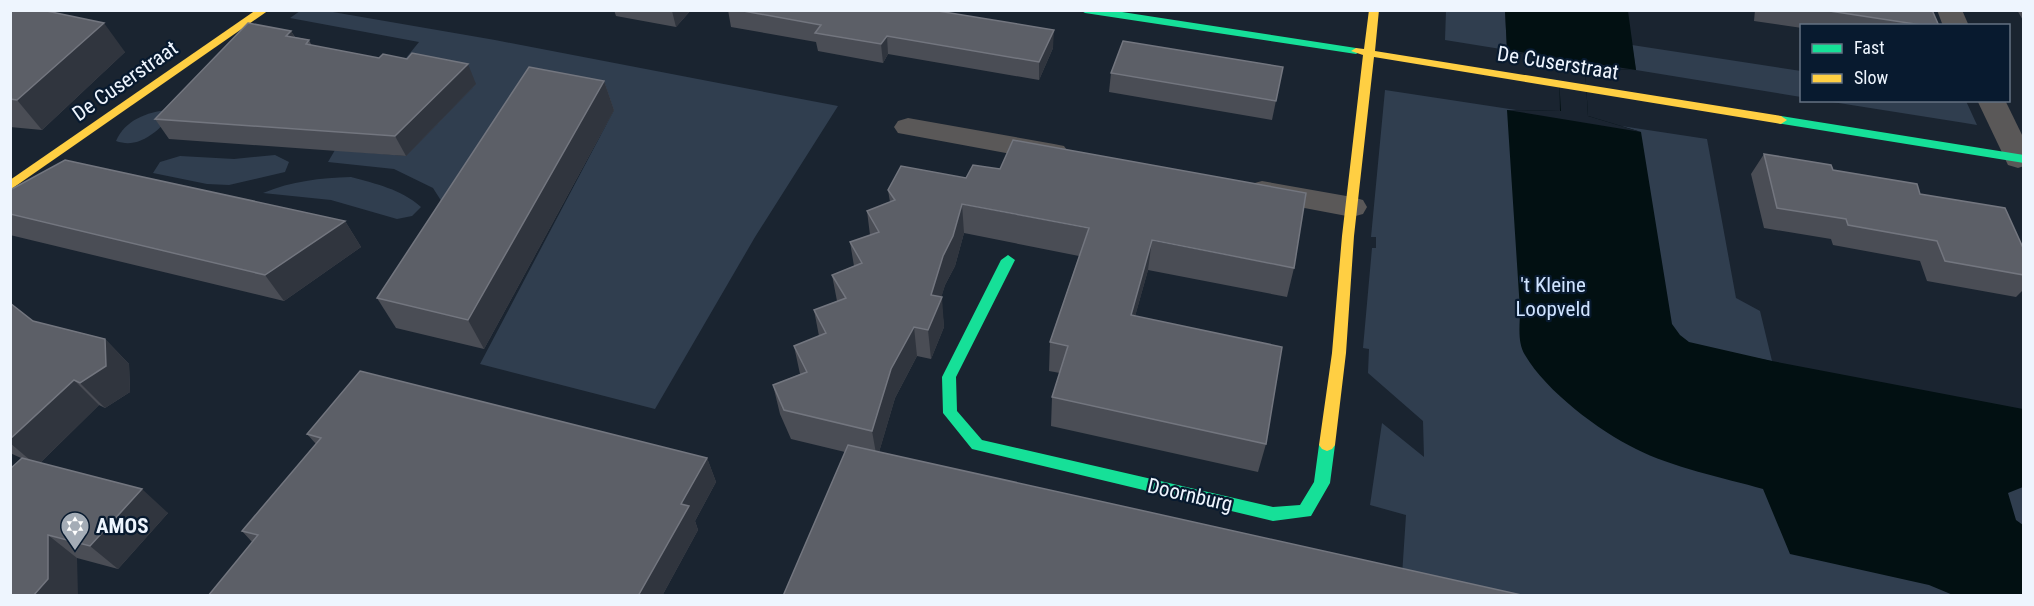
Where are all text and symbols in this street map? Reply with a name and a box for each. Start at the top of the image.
legend [1800,24,2010,102]
street label: De Cuserstraat [68,36,182,126]
text: Fast [1854,37,1885,58]
street label: De Cuserstraat [1496,42,1620,84]
text: Slow [1854,67,1889,88]
park label: 't Kleine Loopveld [1515,273,1591,321]
street label: Doornburg [1145,474,1235,516]
synagogue icon: AMOS [59,510,91,552]
place label: AMOS [96,514,148,538]

